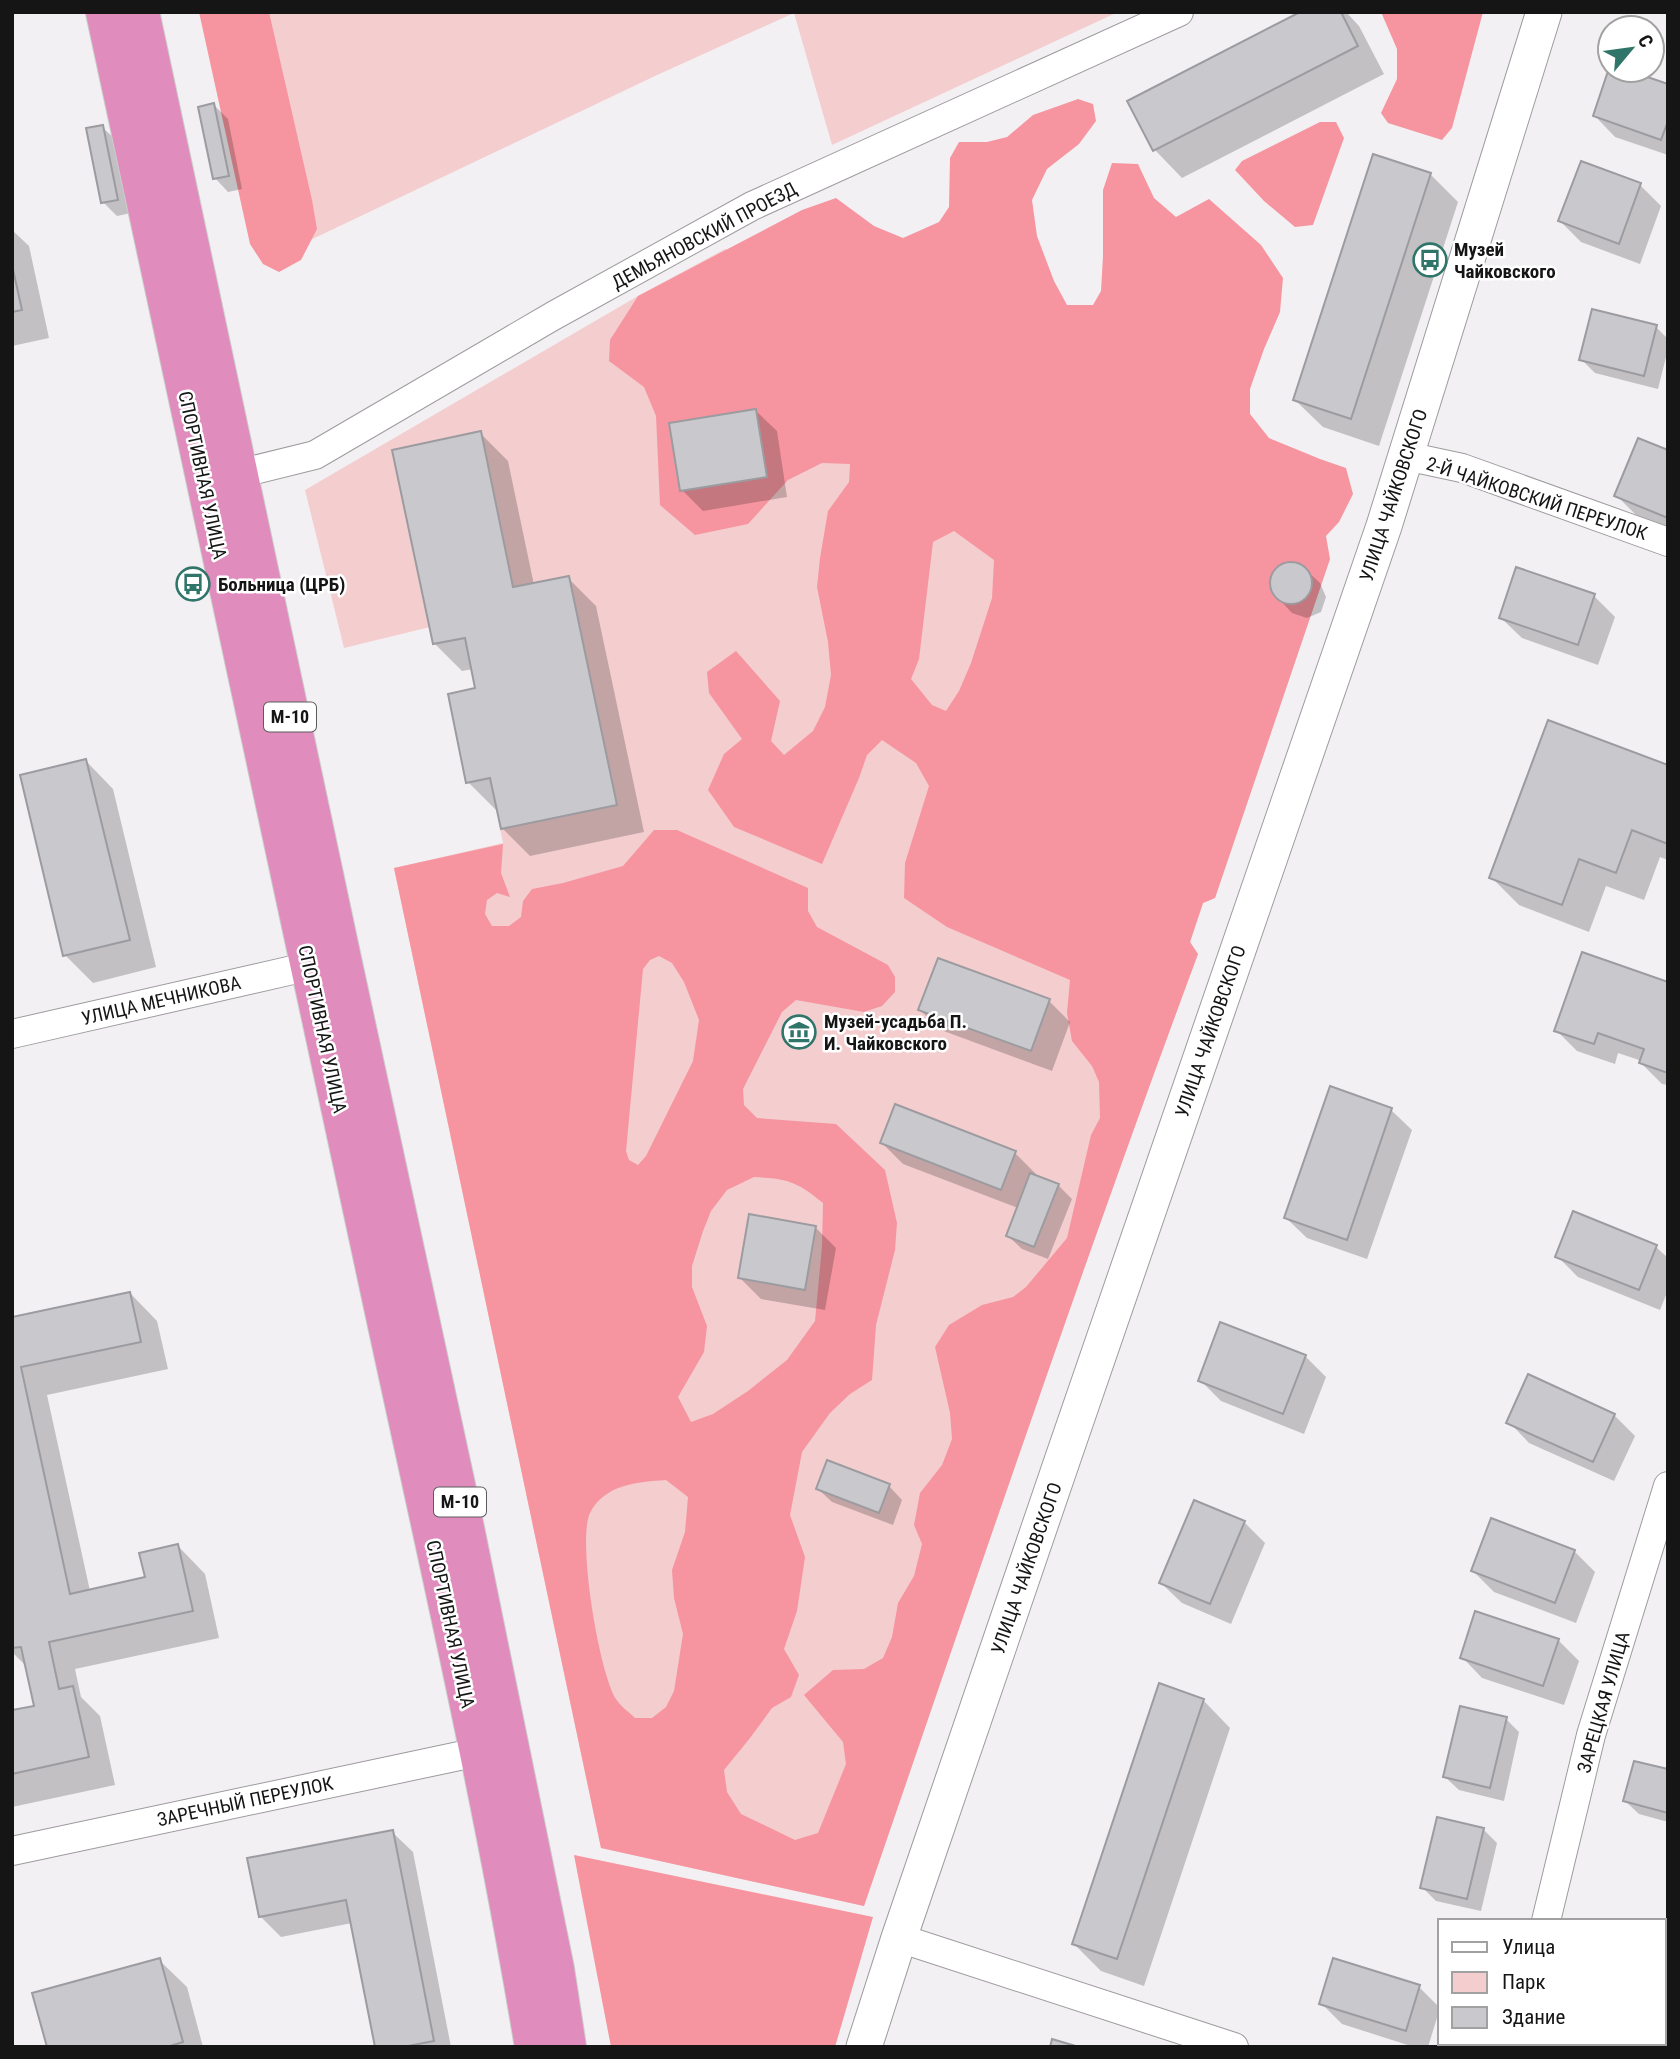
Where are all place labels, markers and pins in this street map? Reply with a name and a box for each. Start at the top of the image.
place label: Музей Чайковского [1454,238,1556,283]
bus stop icon: Музей Чайковского [1411,241,1449,279]
bus stop icon: Больница (ЦРБ) [174,565,212,603]
place label: Больница (ЦРБ) [218,573,345,596]
place label: Музей-усадьба П. И. Чайковского [824,1010,967,1055]
museum icon: Музей-усадьба П. И. Чайковского [780,1013,818,1051]

